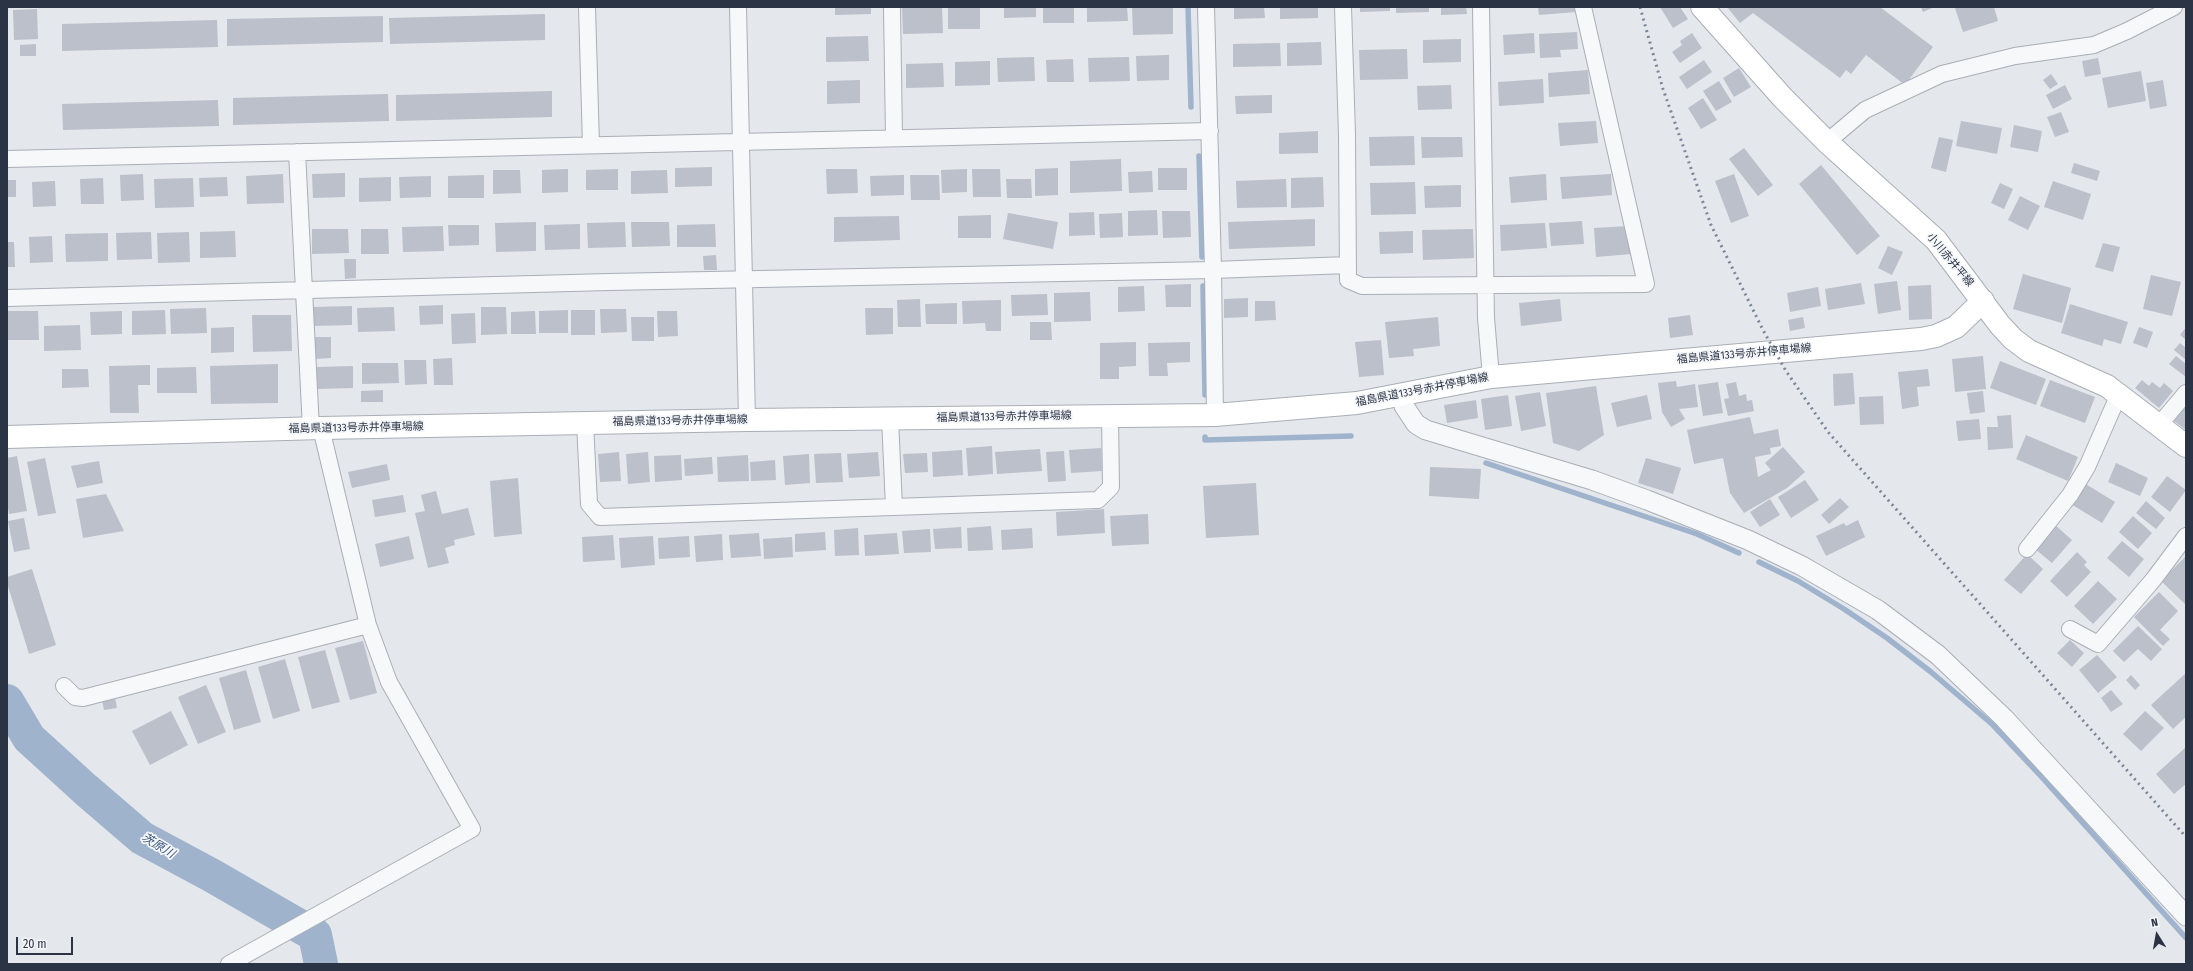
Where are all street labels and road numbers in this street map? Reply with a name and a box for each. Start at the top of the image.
street label: 小川赤井平線 [1924,230,1976,290]
street label: 福島県道133号赤井停車場線 [1676,342,1812,366]
street label: 福島県道133号赤井停車場線 [1354,371,1490,409]
street label: 福島県道133号赤井停車場線 [936,409,1072,425]
street label: 福島県道133号赤井停車場線 [612,413,748,429]
street label: 福島県道133号赤井停車場線 [288,420,424,436]

